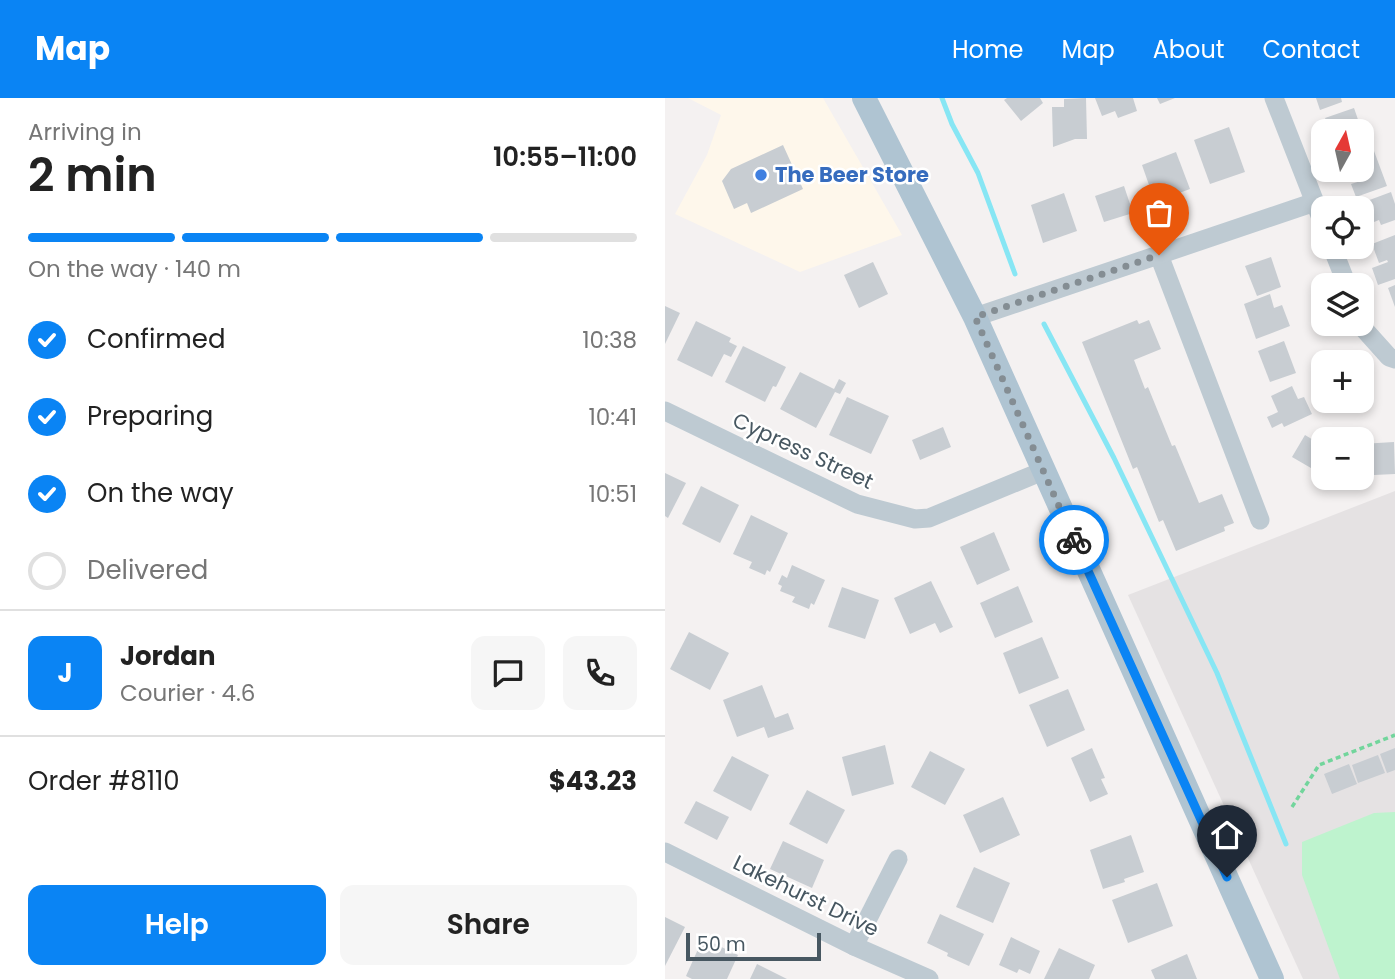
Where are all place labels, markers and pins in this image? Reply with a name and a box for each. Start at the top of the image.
place label: The Beer Store [775,160,929,189]
marker: The Beer Store [753,167,769,183]
pin [1129,183,1189,255]
pin [1197,805,1257,877]

